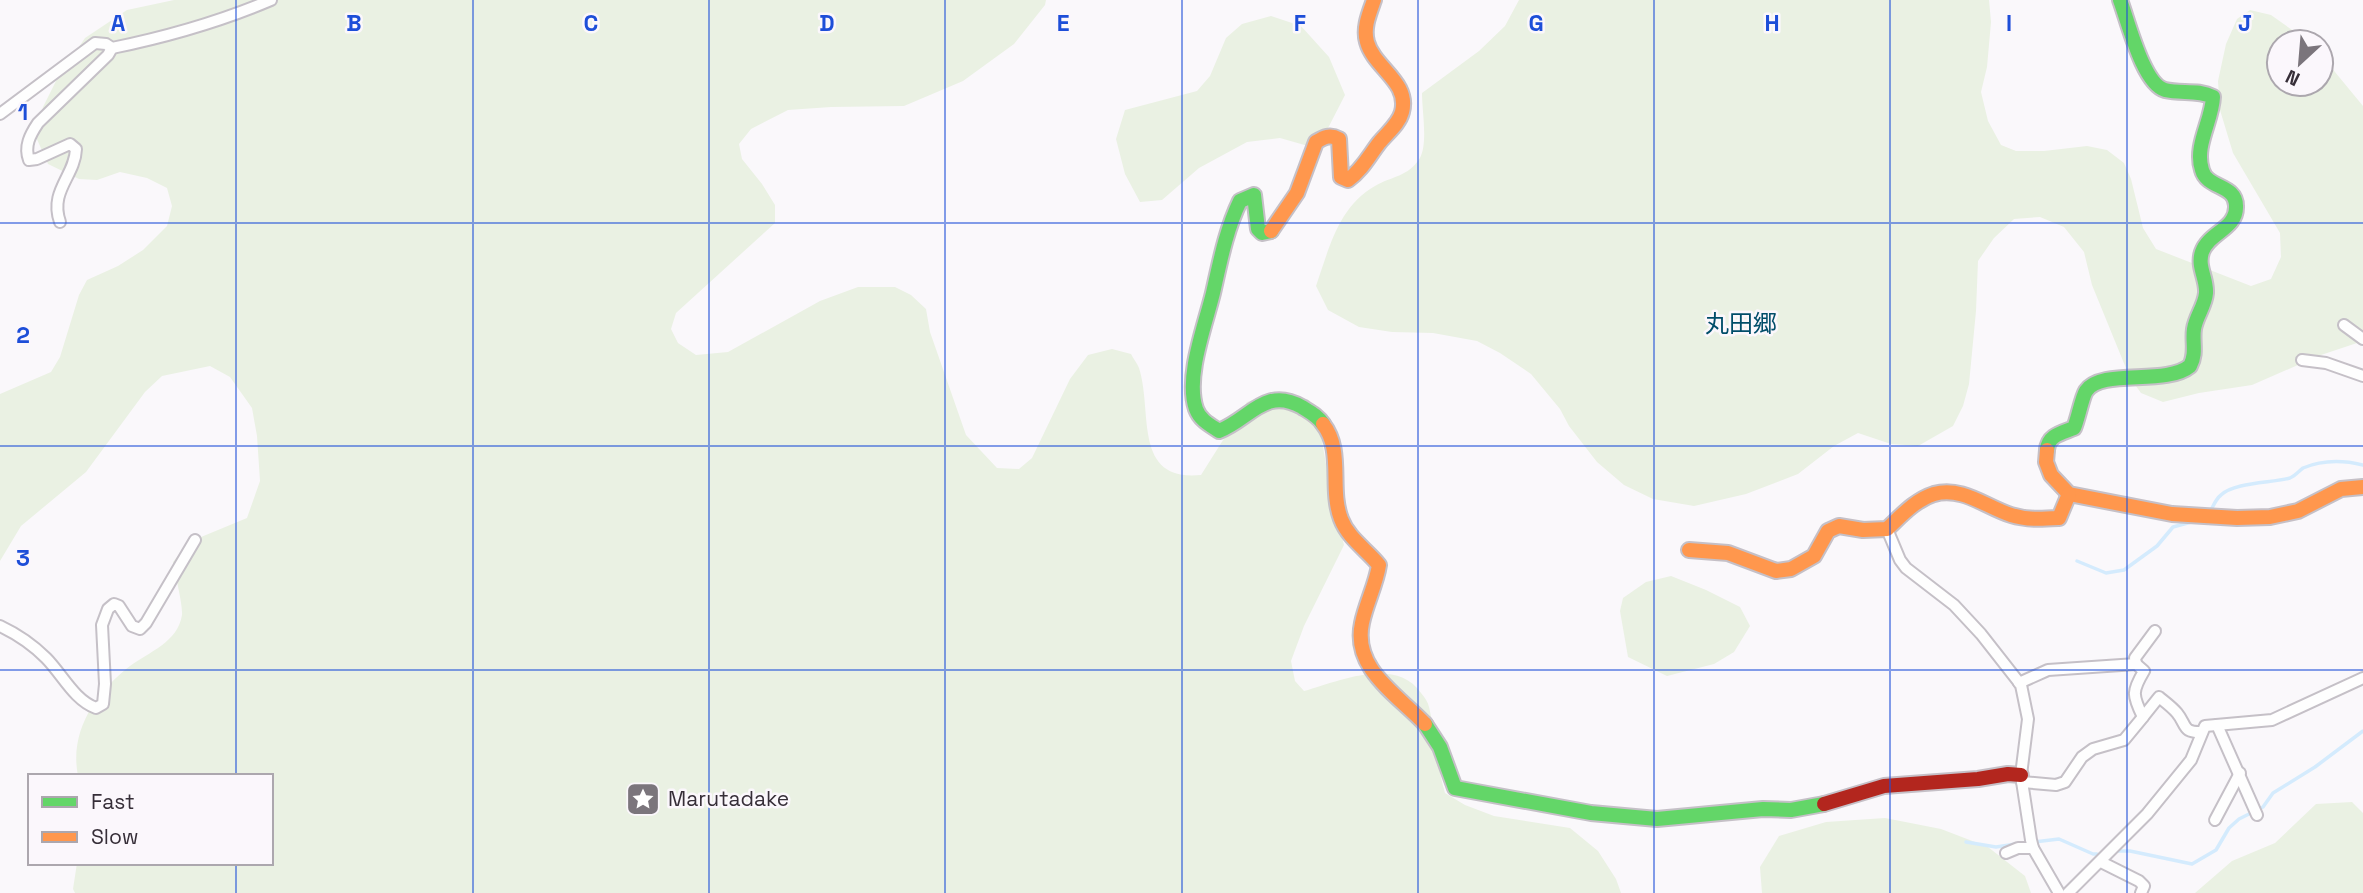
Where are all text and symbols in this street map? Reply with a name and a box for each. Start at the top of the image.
text: A [111,8,126,38]
text: B [346,8,362,38]
text: C [584,8,598,38]
text: D [819,8,835,38]
text: E [1057,8,1069,38]
text: F [1294,8,1306,38]
text: G [1528,8,1544,38]
text: H [1764,8,1780,38]
text: I [2006,8,2012,38]
text: J [2238,8,2252,38]
north arrow [2265,28,2335,98]
text: N [2282,64,2304,92]
text: 1 [18,97,28,127]
district label: 丸田郷 [1705,308,1777,339]
text: 2 [16,320,30,350]
text: 3 [16,543,30,573]
legend [28,774,273,865]
place icon: Marutadake [624,780,662,818]
place label: Marutadake [668,785,789,812]
text: Fast [91,788,135,815]
text: Slow [91,823,139,850]

